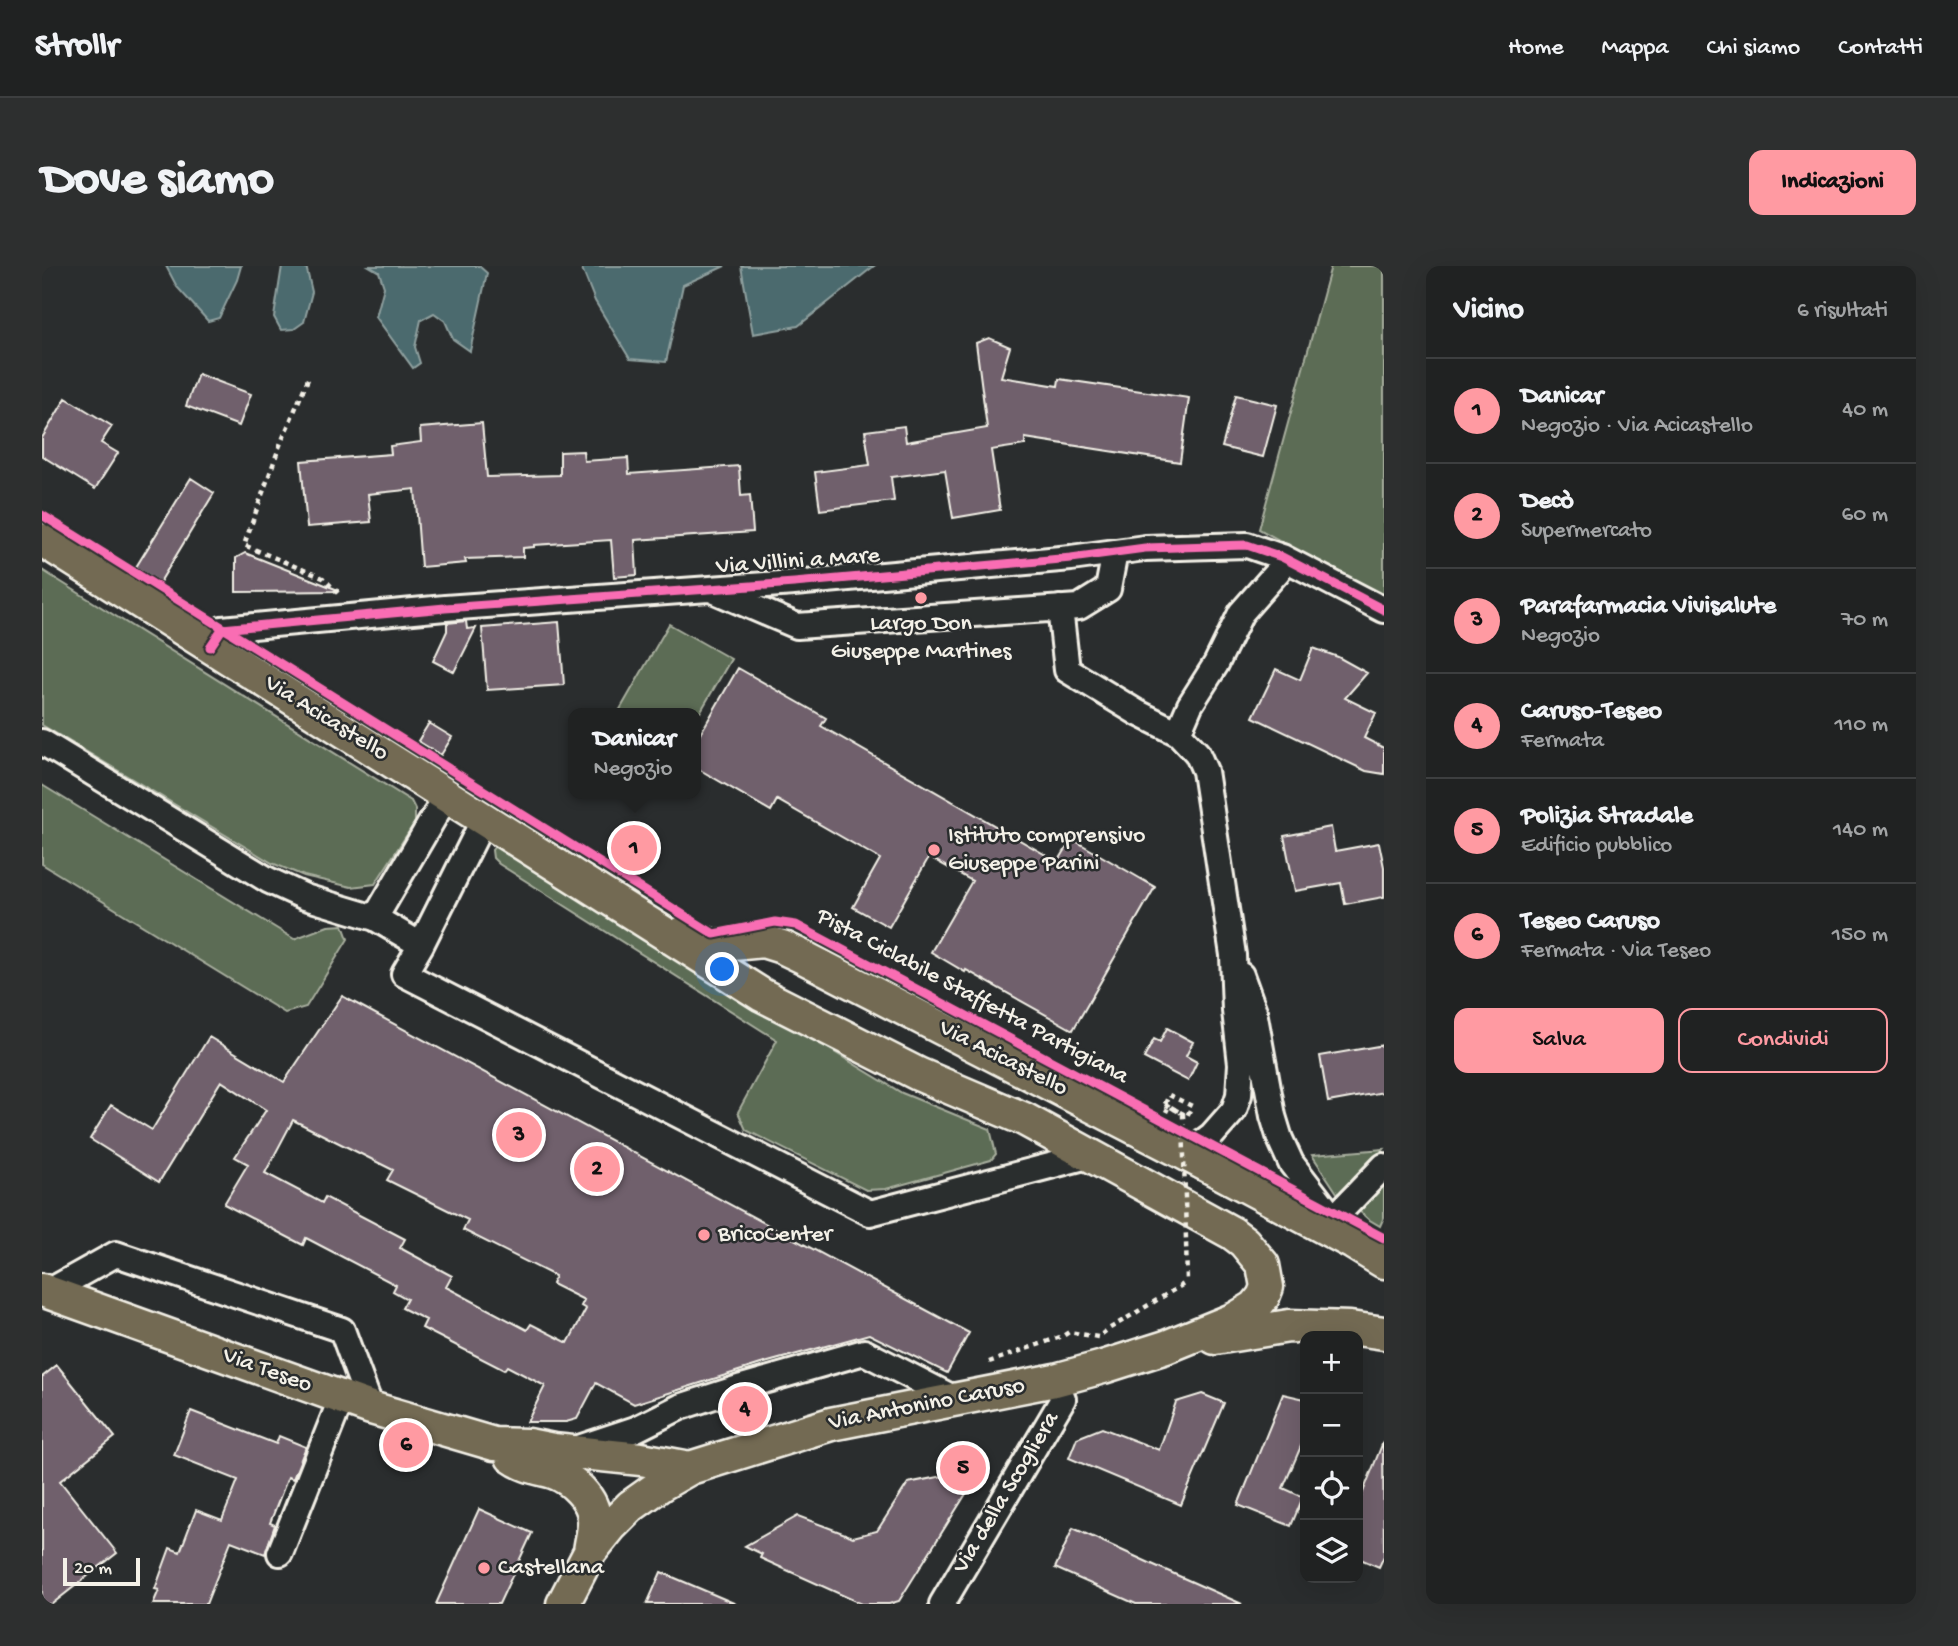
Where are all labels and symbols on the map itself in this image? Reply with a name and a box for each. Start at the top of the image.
street label: Via Villini a Mare [714,542,881,582]
marker: Largo Don Giuseppe Martines [913,590,929,606]
place label: Largo Don Giuseppe Martines [831,610,1012,667]
street label: Via Acicastello [258,669,393,769]
pin: 1 [611,822,657,874]
place label: Istituto comprensivo Giuseppe Parini [948,822,1145,879]
marker: Istituto comprensivo Giuseppe Parini [926,842,942,858]
street label: Pista Ciclabile Staffetta Partigiana [810,902,1134,1092]
your location [705,952,739,986]
street label: Via Acicastello [933,1014,1072,1104]
pin: 3 [496,1109,542,1161]
pin: 2 [574,1143,620,1195]
place label: BricoCenter [717,1221,835,1250]
marker: BricoCenter [696,1227,712,1243]
street label: Via Teseo [217,1341,316,1401]
street label: Via Antonino Caruso [826,1372,1027,1438]
pin: 4 [722,1383,768,1435]
street label: Via della Scogliera [947,1406,1067,1580]
pin: 6 [383,1419,429,1471]
pin: 5 [940,1442,986,1494]
place label: Castellana [498,1554,605,1583]
scale bar [63,1555,140,1587]
marker: Castellana [476,1560,492,1576]

